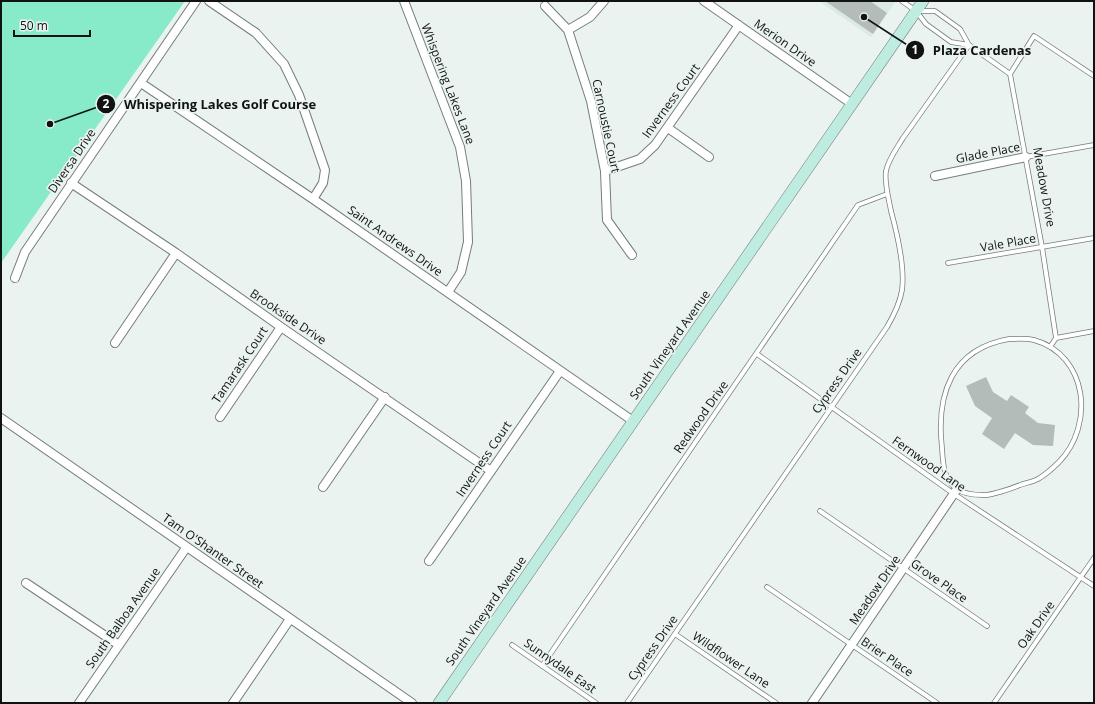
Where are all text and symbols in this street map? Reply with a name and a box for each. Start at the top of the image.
scale bar [14,12,90,38]
street label: Merion Drive [751,15,820,71]
text: 50 m [20,17,48,34]
street label: Whispering Lakes Lane [418,21,479,147]
callout: Plaza Cardenas [905,38,1039,63]
text: 1 [912,41,918,58]
text: Plaza Cardenas [933,41,1031,59]
street label: Inverness Court [638,60,703,141]
street label: Carnoustie Court [588,78,625,174]
callout: Whispering Lakes Golf Course [96,91,324,116]
text: 2 [103,95,110,112]
text: Whispering Lakes Golf Course [124,95,316,113]
street label: Diversa Drive [44,125,100,196]
street label: Glade Place [954,138,1022,167]
street label: Meadow Drive [1029,146,1060,228]
street label: Saint Andrews Drive [344,201,446,280]
street label: Vale Place [979,229,1037,256]
street label: Brookside Drive [247,285,330,349]
street label: South Vineyard Avenue [625,286,714,403]
street label: Tamarask Court [208,323,272,406]
street label: Cypress Drive [808,344,866,417]
street label: Redwood Drive [669,377,732,456]
street label: Inverness Court [452,417,515,500]
street label: Fernwood Lane [889,432,970,495]
street label: Tam O'Shanter Street [159,509,267,592]
street label: Meadow Drive [845,551,904,628]
street label: South Vineyard Avenue [441,552,530,669]
street label: Grove Place [907,555,971,607]
street label: South Balboa Avenue [81,564,164,672]
street label: Oak Drive [1013,597,1058,652]
street label: Cypress Drive [624,611,682,684]
street label: Wildflower Lane [689,627,773,692]
street label: Brier Place [858,633,917,681]
street label: Sunnydale East [521,634,600,697]

